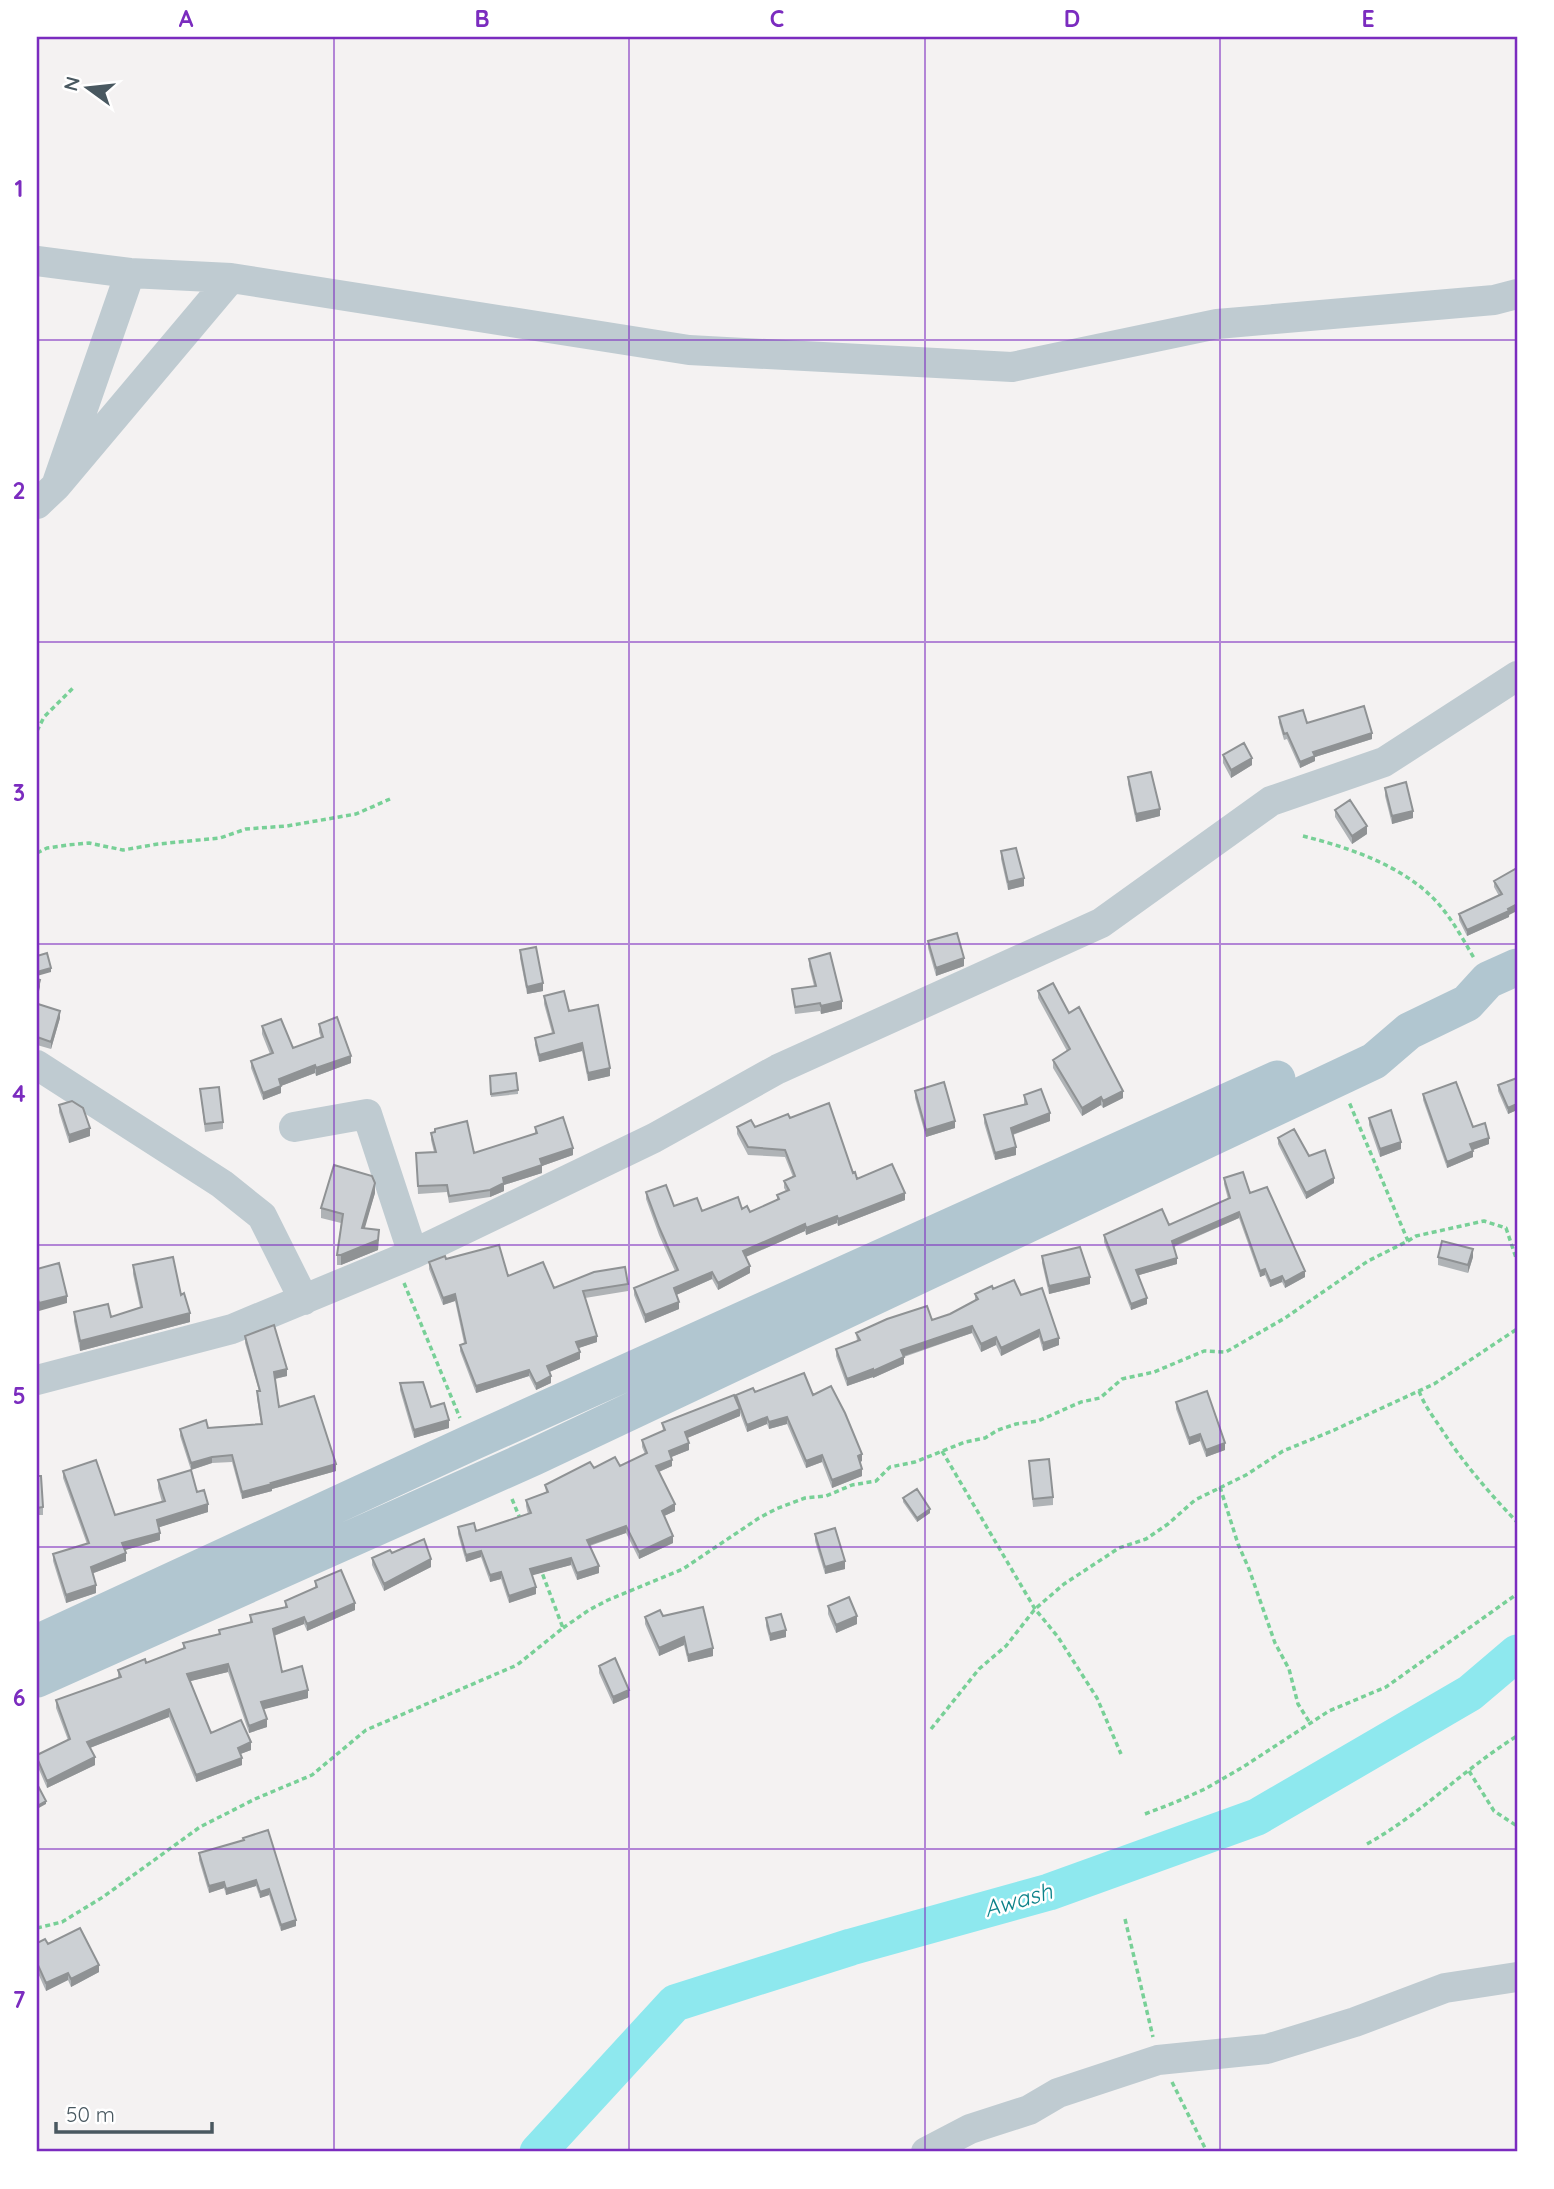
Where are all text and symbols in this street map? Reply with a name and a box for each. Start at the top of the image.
text: A [179,4,194,33]
text: B [474,4,490,33]
text: C [770,4,784,33]
text: D [1064,4,1080,33]
text: E [1361,4,1375,33]
north arrow [52,52,122,122]
text: N [58,74,85,93]
text: 1 [15,174,23,203]
text: 2 [12,476,26,505]
text: 3 [13,778,25,807]
text: 4 [12,1079,26,1108]
text: 5 [12,1381,26,1410]
text: 6 [13,1683,25,1712]
water label: Awash [980,1876,1056,1923]
text: 7 [13,1985,26,2014]
scale bar [56,2091,212,2135]
text: 50 m [66,2101,115,2127]

